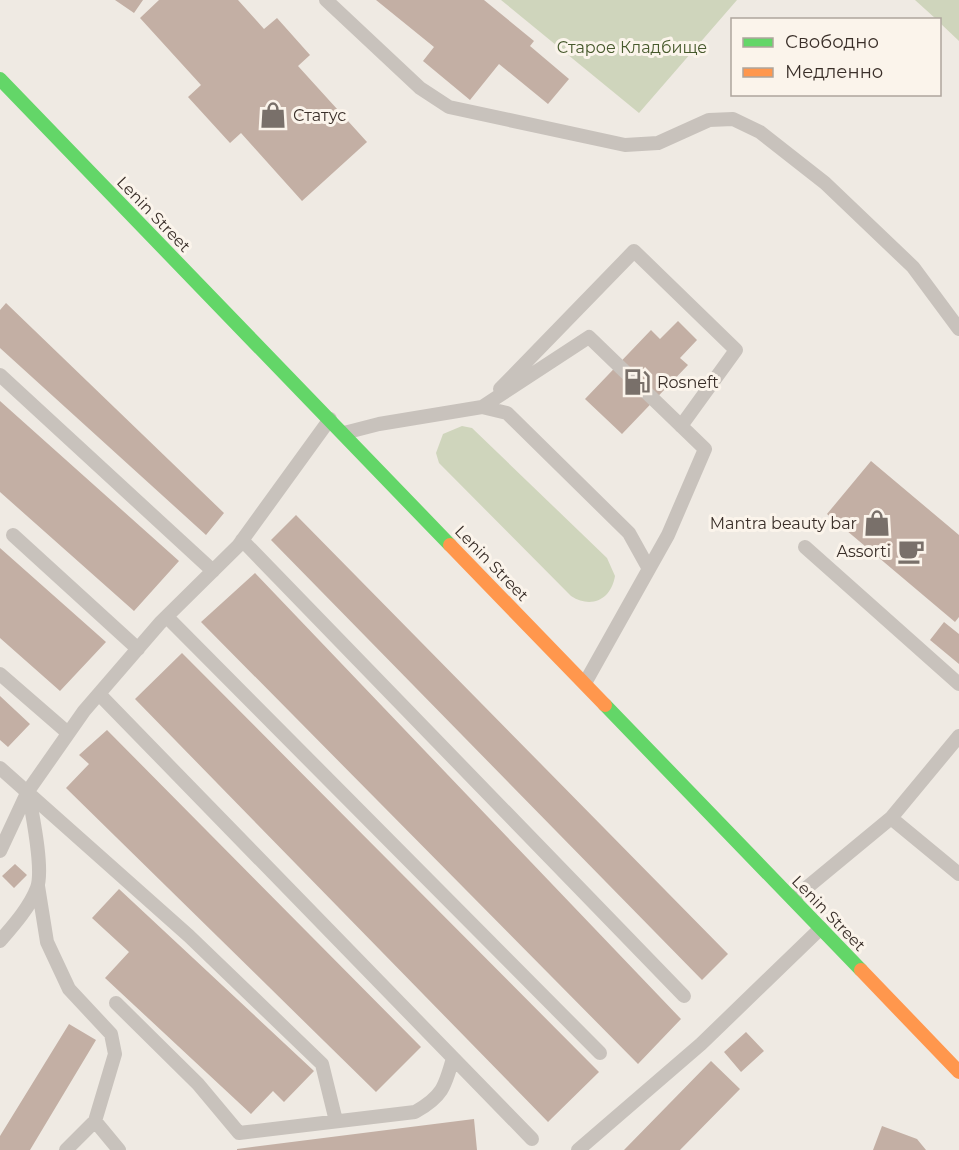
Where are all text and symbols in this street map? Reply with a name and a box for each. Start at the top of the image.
legend [731,18,941,96]
text: Свободно [785,31,879,53]
park label: Старое Кладбище [557,38,707,57]
text: Медленно [785,61,883,83]
shop icon: Статус [258,100,288,130]
place label: Статус [293,106,346,125]
street label: Lenin Street [113,173,195,256]
fuel station icon: Rosneft [622,367,652,397]
place label: Rosneft [657,373,719,392]
shop icon: Mantra beauty bar [862,508,892,538]
place label: Mantra beauty bar [710,514,857,533]
street label: Lenin Street [451,522,533,605]
cafe icon: Assorti [896,536,926,566]
place label: Assorti [837,542,891,561]
street label: Lenin Street [788,872,870,955]

